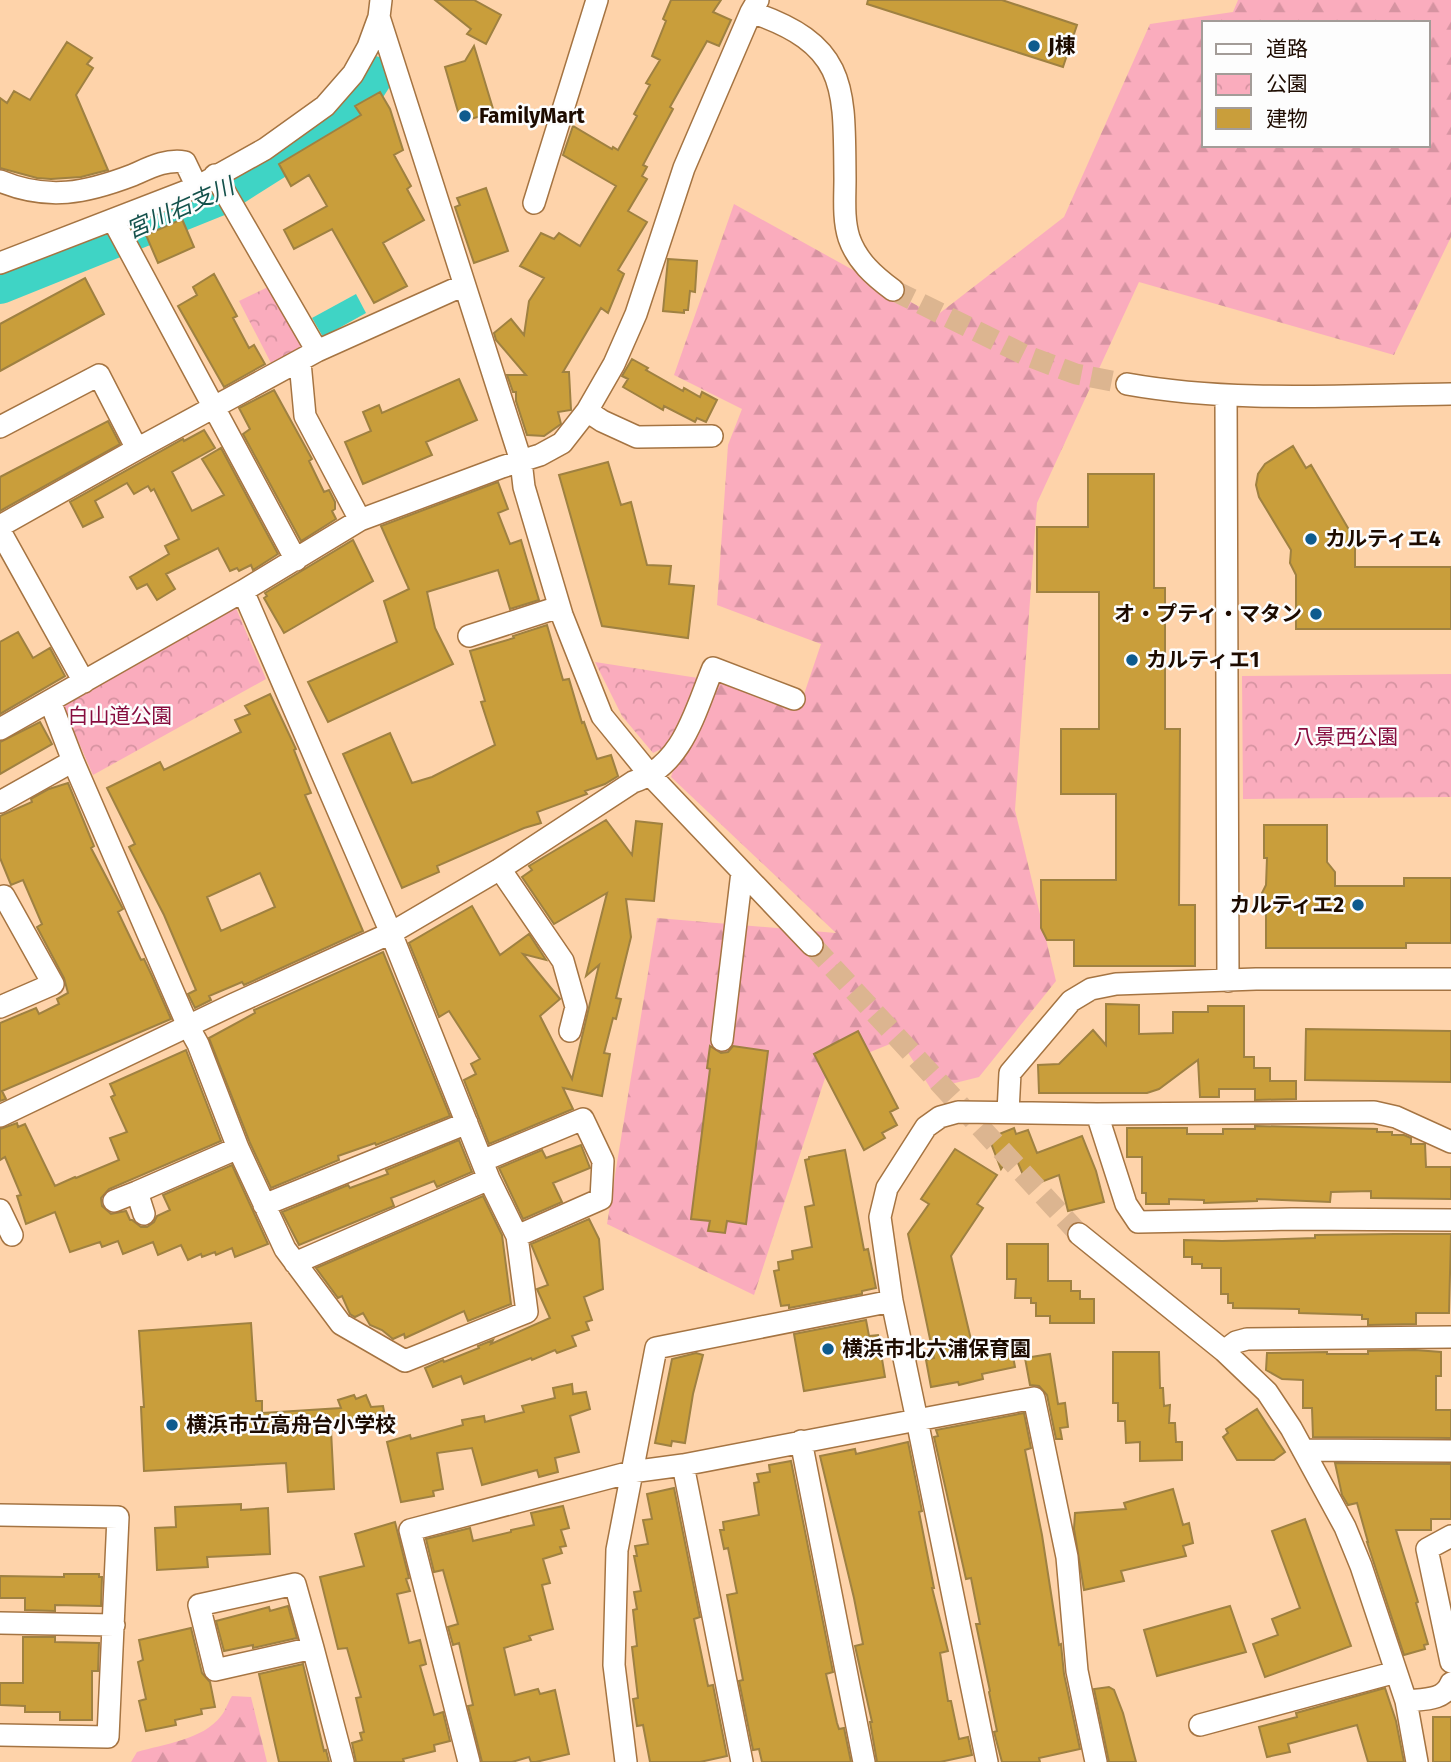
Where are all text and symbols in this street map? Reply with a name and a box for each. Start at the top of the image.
legend [1202,21,1430,147]
place label: J棟 [1047,33,1076,59]
text: 道路 [1266,36,1308,62]
marker: J棟 [1026,38,1042,54]
text: 公園 [1266,71,1308,97]
place label: FamilyMart [479,103,585,129]
text: 建物 [1266,106,1308,132]
marker: FamilyMart [457,108,473,124]
water label: 宮川右支川 [122,171,241,244]
place label: カルティエ4 [1325,526,1441,552]
marker: カルティエ4 [1303,531,1319,547]
place label: オ・プティ・マタン [1114,601,1302,627]
marker: オ・プティ・マタン [1308,606,1324,622]
place label: カルティエ1 [1146,647,1259,673]
marker: カルティエ1 [1124,652,1140,668]
park label: 白山道公園 [68,703,173,729]
park label: 八景西公園 [1294,724,1399,750]
place label: カルティエ2 [1229,892,1344,918]
marker: カルティエ2 [1350,897,1366,913]
place label: 横浜市北六浦保育園 [842,1336,1031,1362]
marker: 横浜市北六浦保育園 [820,1341,836,1357]
place label: 横浜市立高舟台小学校 [186,1412,396,1438]
marker: 横浜市立高舟台小学校 [164,1417,180,1433]

